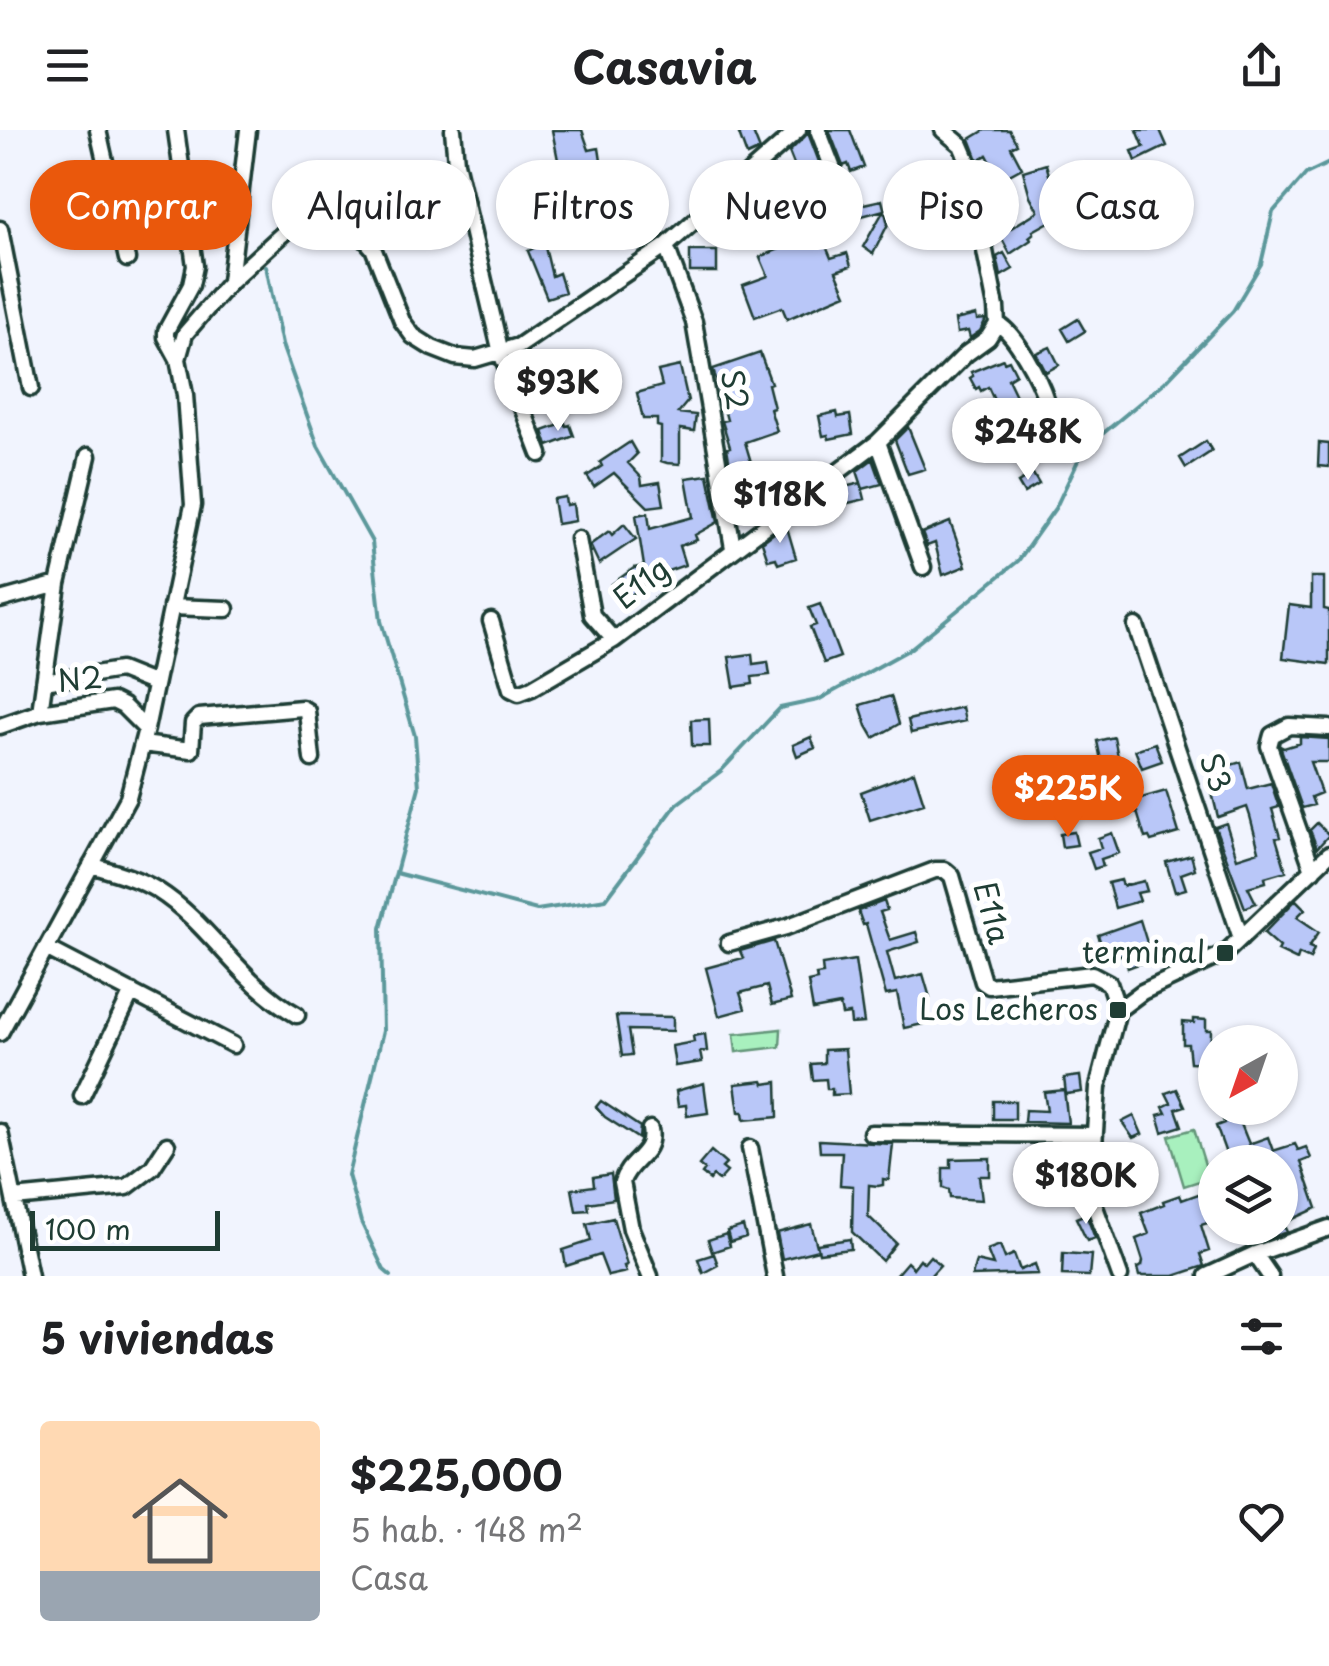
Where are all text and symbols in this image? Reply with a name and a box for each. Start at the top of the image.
text: Casavia [572,31,757,99]
icon: menu [40,38,95,93]
icon: share [1234,38,1289,93]
chip: Comprar [30,160,252,250]
chip: Alquilar [272,160,476,250]
chip: Filtros [496,160,669,250]
chip: Nuevo [689,160,863,250]
chip: Piso [883,160,1019,250]
chip: Casa [1039,160,1194,250]
pin: $93K [499,349,617,434]
text: $93K [516,357,600,405]
street label: S2 [711,366,762,413]
pin: $248K [958,398,1098,483]
text: $248K [974,406,1082,454]
pin: $118K [710,461,850,546]
text: $118K [733,469,827,517]
street label: E11g [603,546,678,618]
street label: N2 [55,653,104,702]
street label: S3 [1190,747,1245,798]
pin: $225K [998,755,1138,840]
text: $225K [1014,763,1122,811]
street label: E11a [964,876,1023,949]
place label: terminal [1082,928,1205,973]
marker: terminal [1214,942,1236,964]
place label: Los Lecheros [919,985,1098,1030]
marker: Los Lecheros [1107,999,1129,1021]
north arrow [1198,1025,1298,1125]
map controls [1198,1025,1298,1245]
pin: $180K [1016,1142,1156,1227]
button: layers [1198,1145,1298,1245]
text: $180K [1035,1150,1137,1198]
scale bar [30,1206,220,1250]
text: 100 m [45,1207,131,1250]
text: 5 viviendas [40,1305,274,1368]
icon: filters [1234,1309,1289,1364]
text: $225,000 [350,1442,563,1505]
icon: home [120,1461,240,1581]
icon: heart [1234,1494,1289,1549]
text: 5 hab. · 148 m² [350,1505,583,1553]
text: Casa [350,1553,428,1601]

